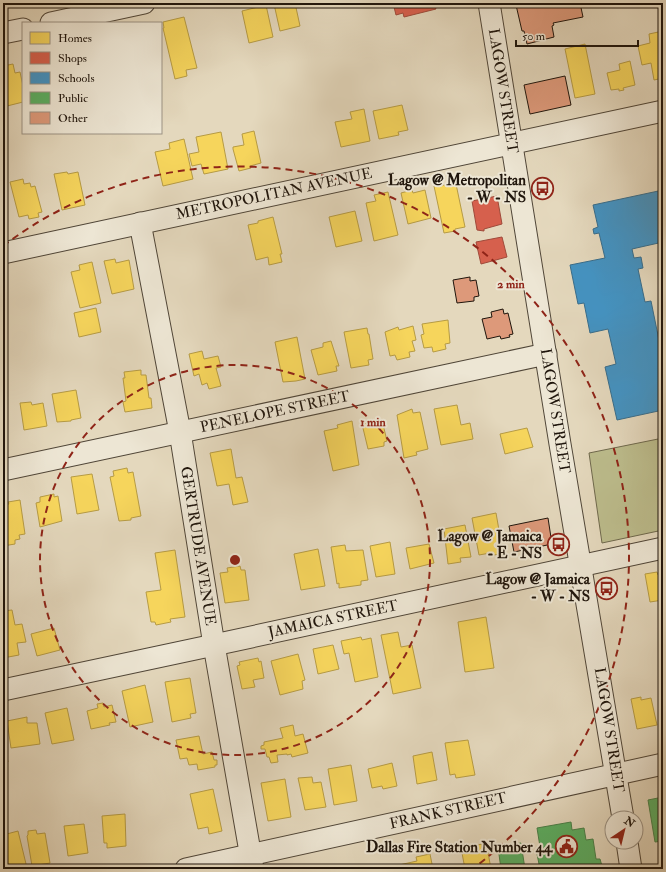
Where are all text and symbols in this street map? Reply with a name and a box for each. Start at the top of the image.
legend [22,22,162,134]
scale bar [516,22,638,48]
street label: LAGOW STREET [484,27,522,155]
text: 50 m [522,29,546,44]
text: Homes [58,31,92,46]
text: Shops [58,51,87,66]
text: Schools [58,71,95,86]
text: Public [58,91,88,106]
text: Other [58,111,88,126]
street label: METROPOLITAN AVENUE [174,164,374,224]
place label: Lagow @ Metropolitan - W - NS [388,171,526,207]
bus stop icon: Lagow @ Metropolitan - W - NS [529,176,555,202]
text: 2 min [497,277,525,292]
street label: LAGOW STREET [536,347,574,475]
street label: PENELOPE STREET [198,387,352,437]
text: 1 min [360,415,387,430]
street label: GERTRUDE AVENUE [176,465,220,627]
place label: Lagow @ Jamaica - E - NS [438,527,543,563]
bus stop icon: Lagow @ Jamaica - E - NS [545,532,571,558]
centre of rings [228,553,242,567]
place label: Lagow @ Jamaica - W - NS [486,570,591,606]
bus stop icon: Lagow @ Jamaica - W - NS [593,575,619,601]
street label: JAMAICA STREET [265,596,400,643]
street label: LAGOW STREET [590,666,628,794]
street label: FRANK STREET [388,788,508,834]
north arrow [604,810,644,850]
text: N [621,813,638,831]
public building icon: Dallas Fire Station Number 44 [554,834,580,860]
place label: Dallas Fire Station Number 44 [366,838,553,857]

